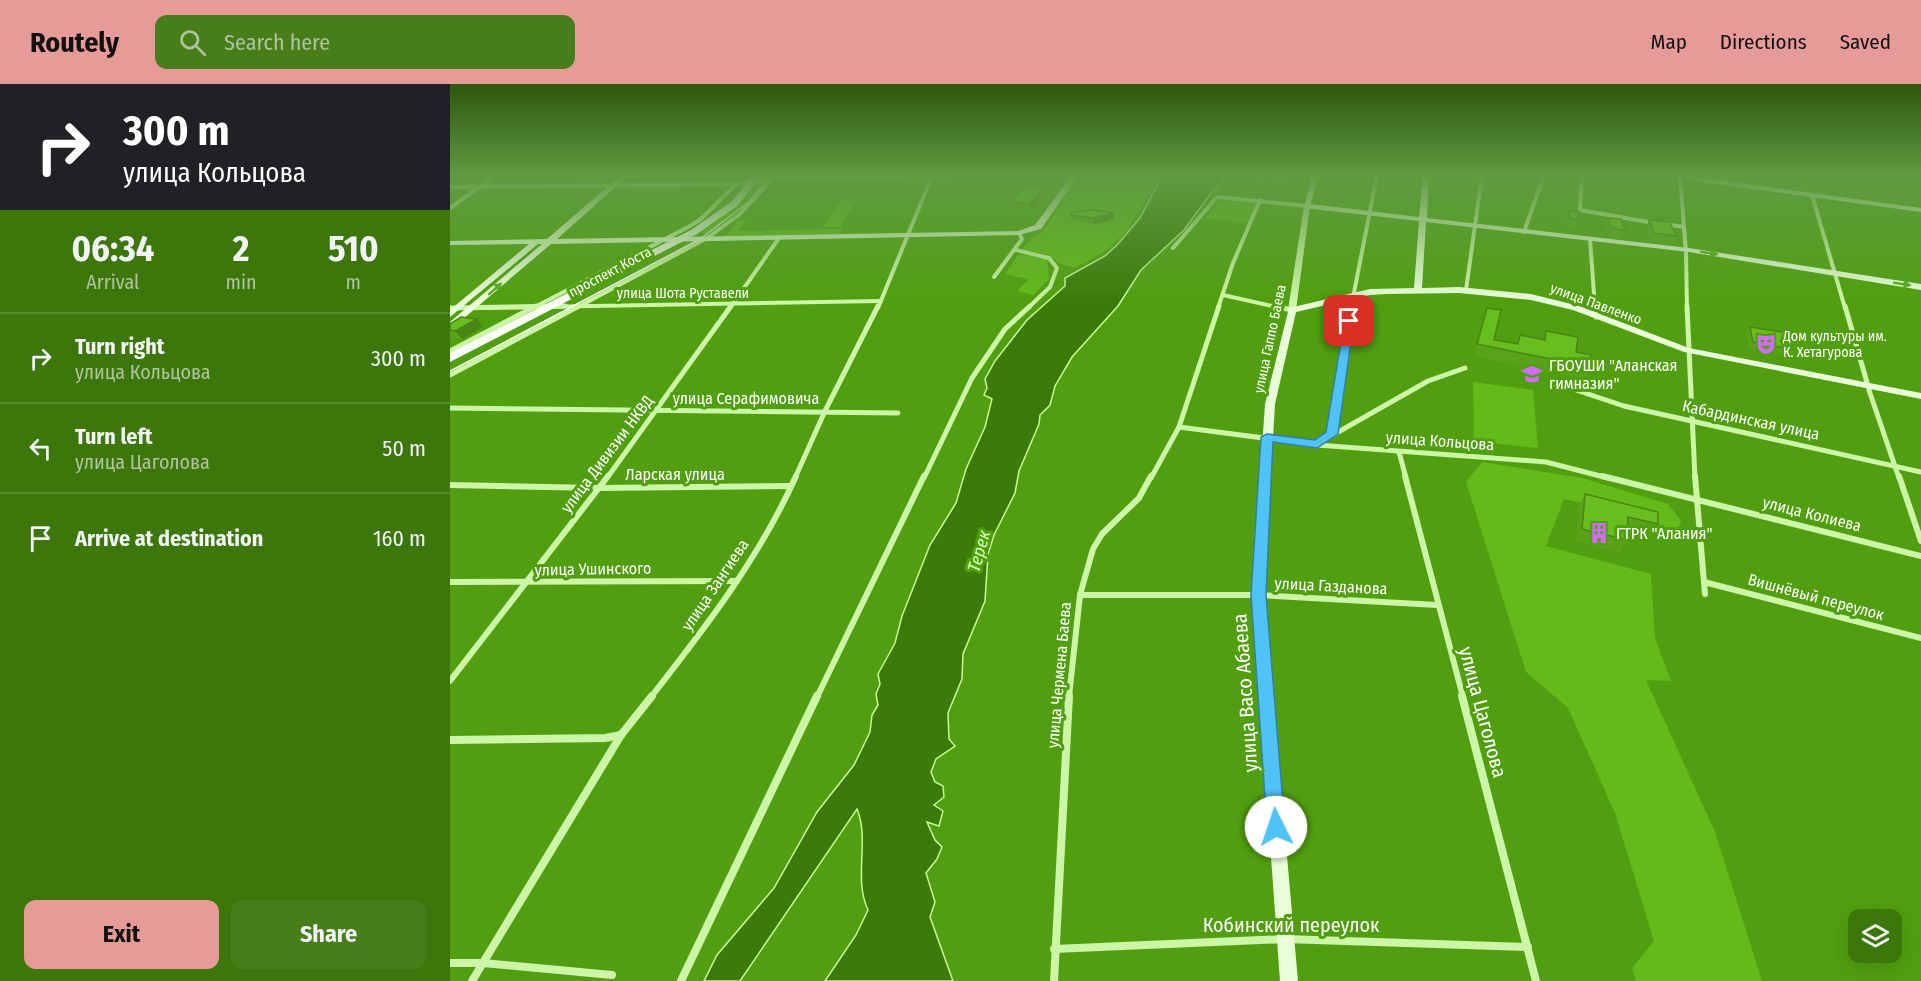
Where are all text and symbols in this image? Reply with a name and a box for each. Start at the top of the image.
search box [155,15,575,69]
text: Routely [30,26,119,59]
icon: search [176,26,209,59]
text: Search here [224,29,330,56]
text: Map [1650,29,1687,55]
text: Directions [1720,29,1807,55]
text: Saved [1840,29,1891,55]
text: 300 m [123,106,230,156]
icon: right [24,108,102,186]
text: улица Кольцова [123,157,306,189]
text: 06:34 [71,227,154,271]
text: 2 [233,227,249,271]
text: 510 [328,227,379,271]
street label: проспект Коста [566,243,654,301]
one-way arrow [1700,249,1719,258]
text: Arrival [86,270,139,294]
text: min [226,270,257,294]
text: m [346,270,361,294]
street label: улица Павленко [1548,280,1644,328]
one-way arrow [1892,280,1911,289]
one-way arrow [487,283,502,296]
street label: улица Гаппо Баева [1250,283,1290,395]
street label: улица Шота Руставели [617,285,749,302]
pin [1323,295,1374,346]
icon: arrive [1332,304,1365,337]
place label: Дом культуры им. К. Хетагурова [1782,328,1887,361]
theatre icon: Дом культуры им. К. Хетагурова [1754,332,1778,356]
text: Turn right [75,333,164,360]
icon: right [24,342,57,375]
text: 300 m [371,345,426,372]
place label: ГБОУШИ "Аланская гимназия" [1549,356,1678,393]
text: улица Кольцова [75,360,211,384]
school or university icon: ГБОУШИ "Аланская гимназия" [1520,362,1544,386]
street label: улица Серафимовича [673,389,819,408]
street label: улица Дивизии НКВД [557,392,657,516]
street label: Кабардинская улица [1681,396,1821,444]
text: Turn left [75,423,153,450]
street label: улица Кольцова [1385,428,1495,454]
icon: left [24,432,57,465]
text: 50 m [382,435,426,462]
text: улица Цаголова [75,450,210,474]
street label: Ларская улица [625,465,725,484]
street label: улица Колиева [1761,493,1863,535]
building icon: ГТРК "Алания" [1587,521,1611,545]
icon: arrive [24,522,57,555]
place label: ГТРК "Алания" [1616,524,1713,543]
text: Arrive at destination [75,525,263,552]
text: 160 m [373,525,426,552]
water label: Терек [963,527,996,575]
street label: улица Зангиева [677,536,753,634]
street label: улица Ушинского [535,558,651,580]
street label: Вишнёвый переулок [1746,570,1887,624]
street label: улица Газданова [1274,574,1388,598]
street label: улица Чермена Баева [1043,601,1075,749]
street label: улица Васо Абаева [1227,613,1263,773]
street label: улица Цаголова [1454,644,1512,780]
position arrow [1244,795,1308,859]
button: Exit [24,900,219,969]
button: Share [231,900,426,969]
map controls [1848,909,1902,963]
button: layers [1848,909,1902,963]
street label: Кобинский переулок [1203,913,1380,937]

